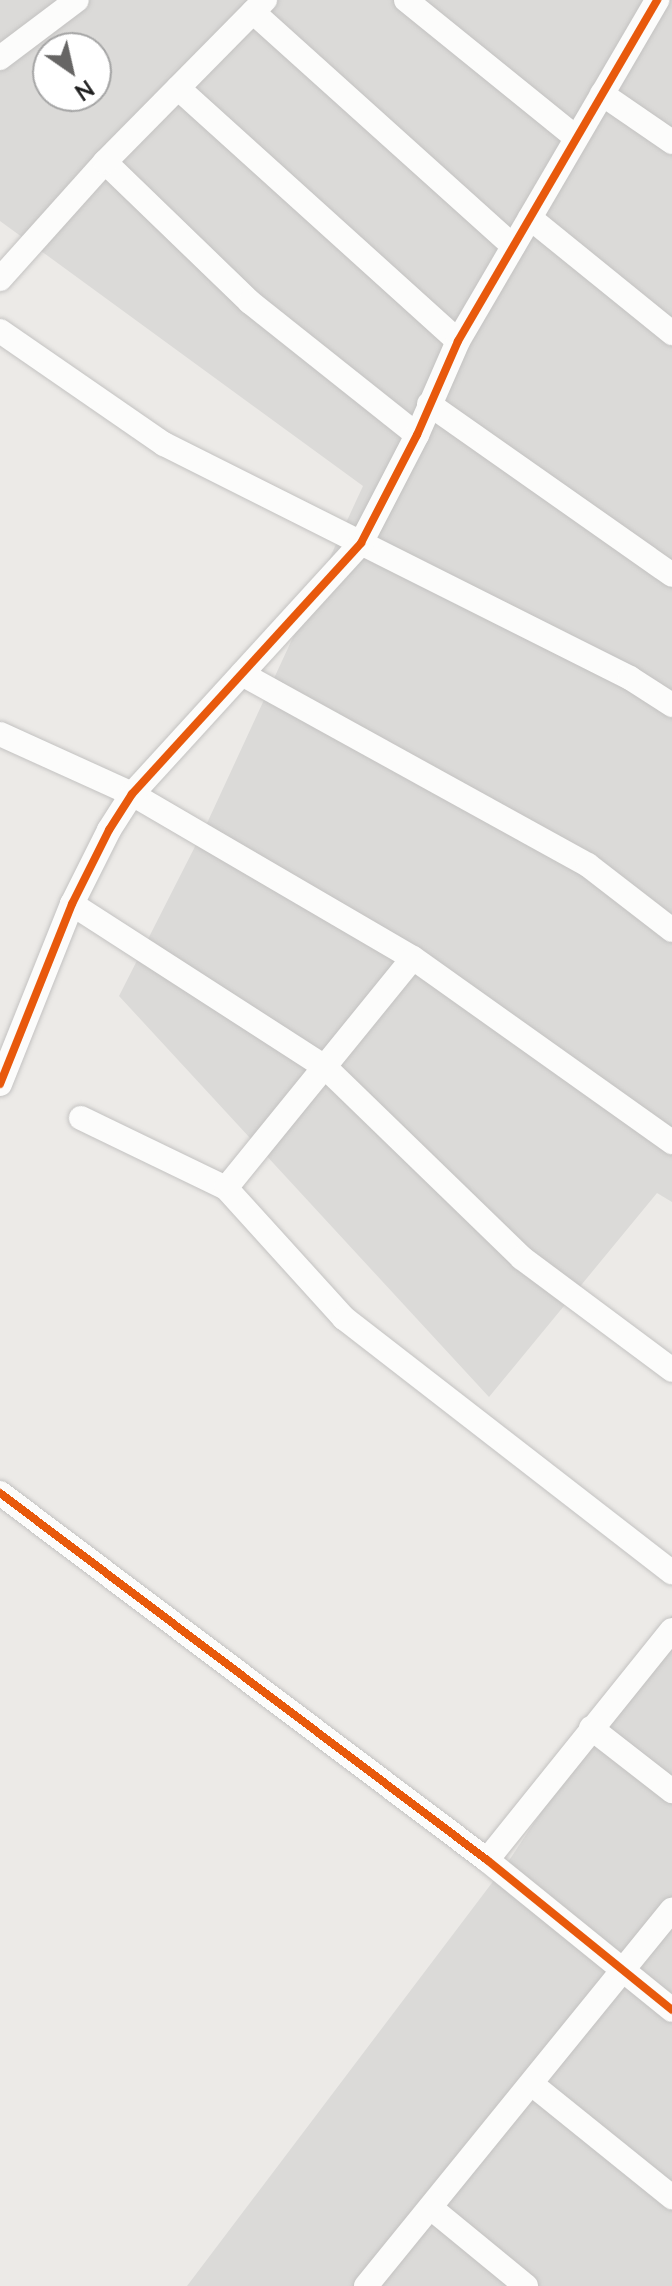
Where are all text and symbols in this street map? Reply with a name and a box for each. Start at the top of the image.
north arrow [32,32,112,112]
text: N [70,75,99,107]

